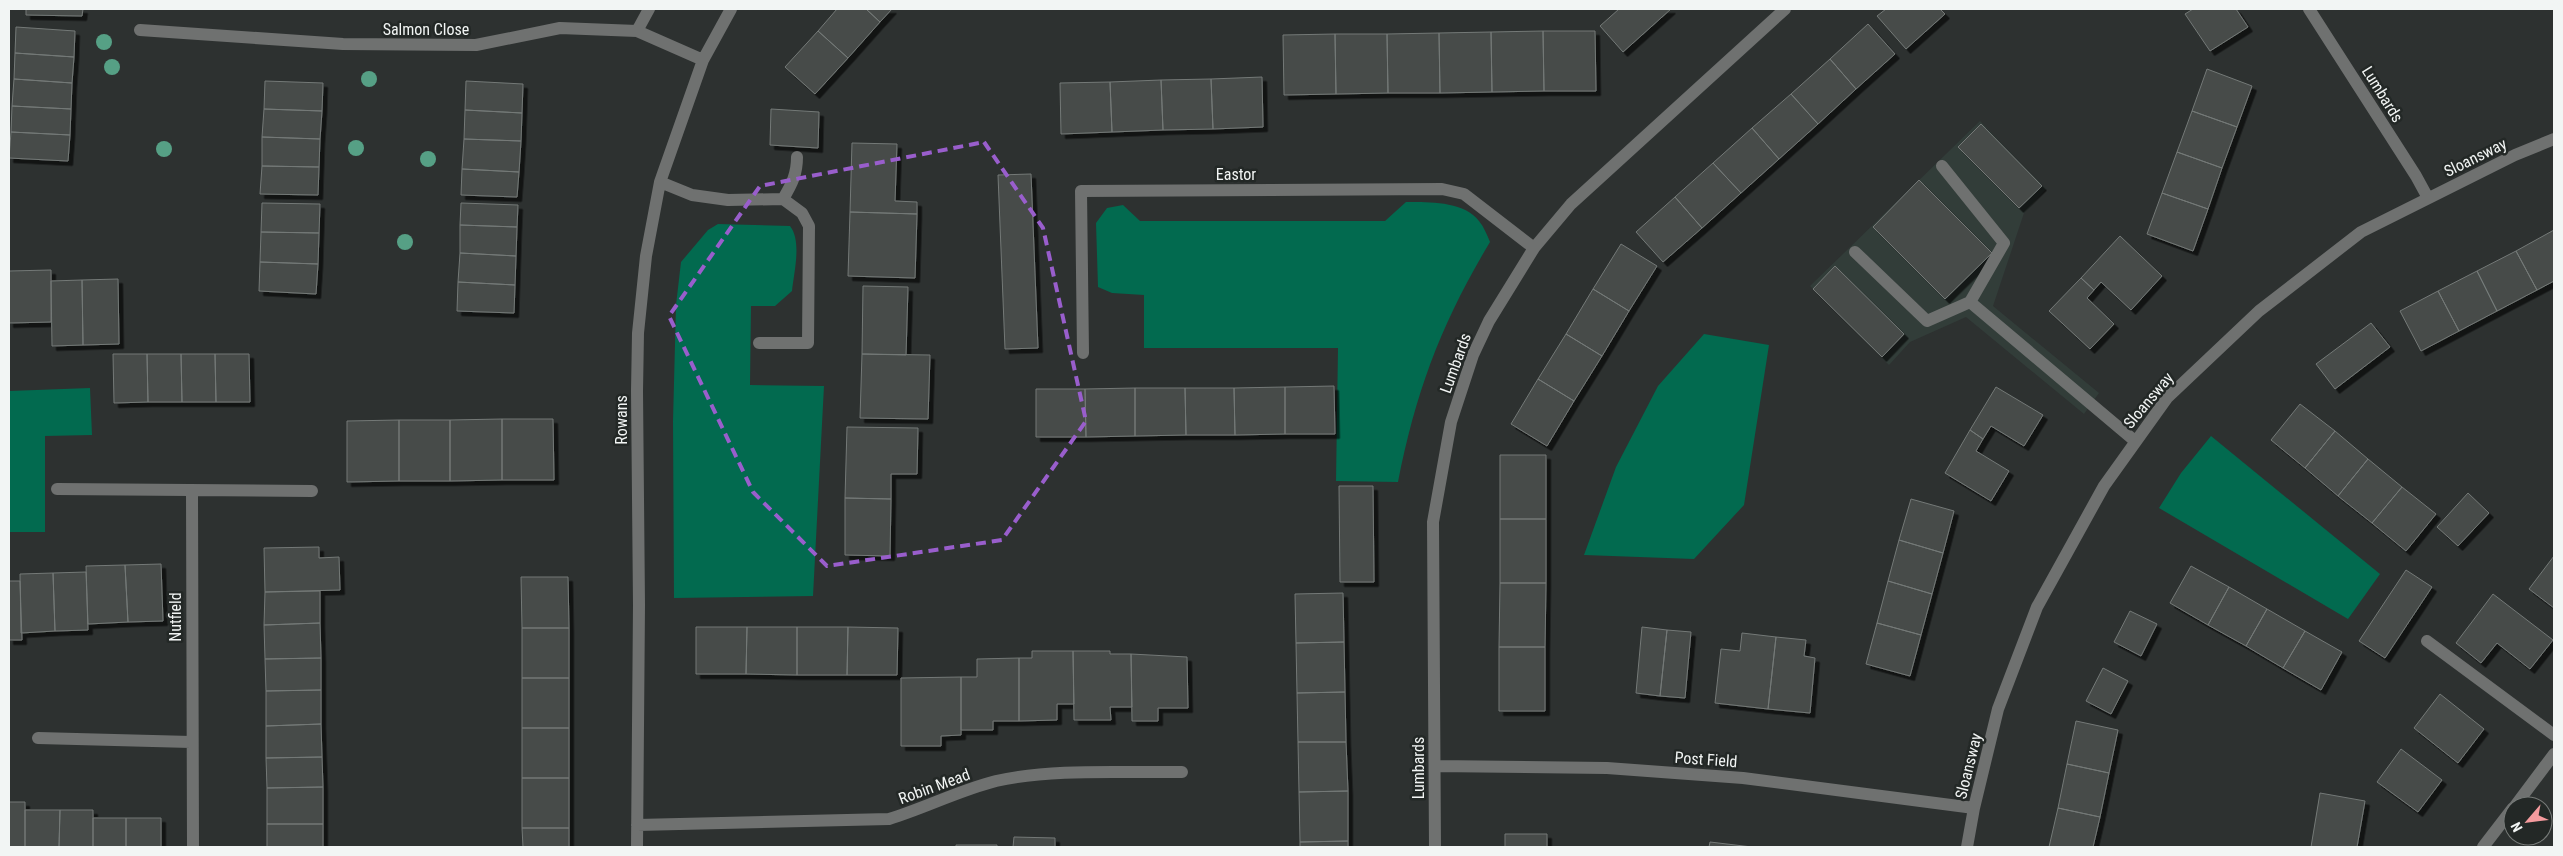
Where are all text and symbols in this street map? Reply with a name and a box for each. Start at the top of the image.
street label: Salmon Close [383,20,469,39]
street label: Lumbards [2358,63,2407,126]
street label: Sloansway [2441,134,2510,181]
street label: Eastor [1216,165,1256,184]
street label: Lumbards [1436,331,1475,396]
street label: Sloansway [2119,368,2178,432]
street label: Rowans [612,395,631,445]
street label: Nutfield [166,592,185,642]
street label: Sloansway [1951,731,1986,801]
street label: Lumbards [1409,737,1428,799]
street label: Post Field [1674,748,1738,771]
street label: Robin Mead [896,765,973,808]
north arrow [2503,796,2553,846]
text: N [2507,820,2526,835]

